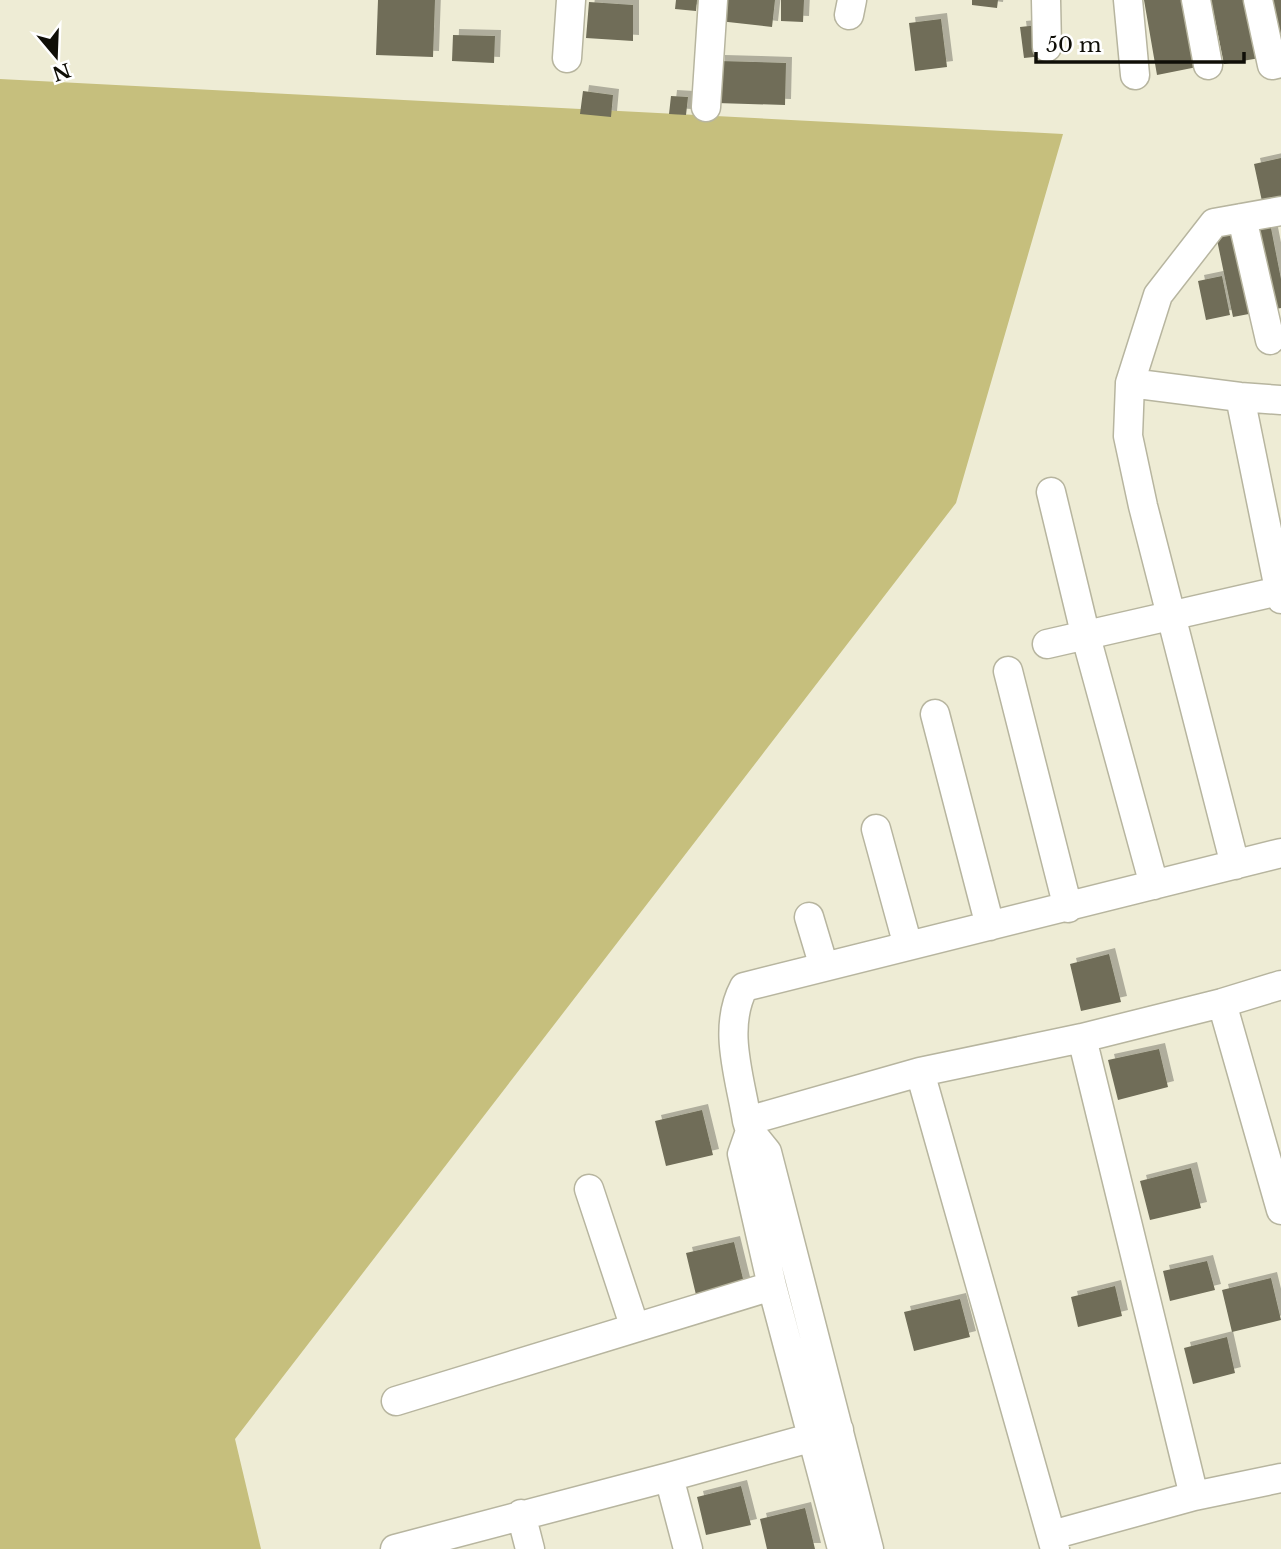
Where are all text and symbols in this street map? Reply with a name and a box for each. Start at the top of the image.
north arrow [21,21,91,91]
scale bar [1036,21,1244,65]
text: 50 m [1046,32,1102,58]
text: N [49,58,74,85]

